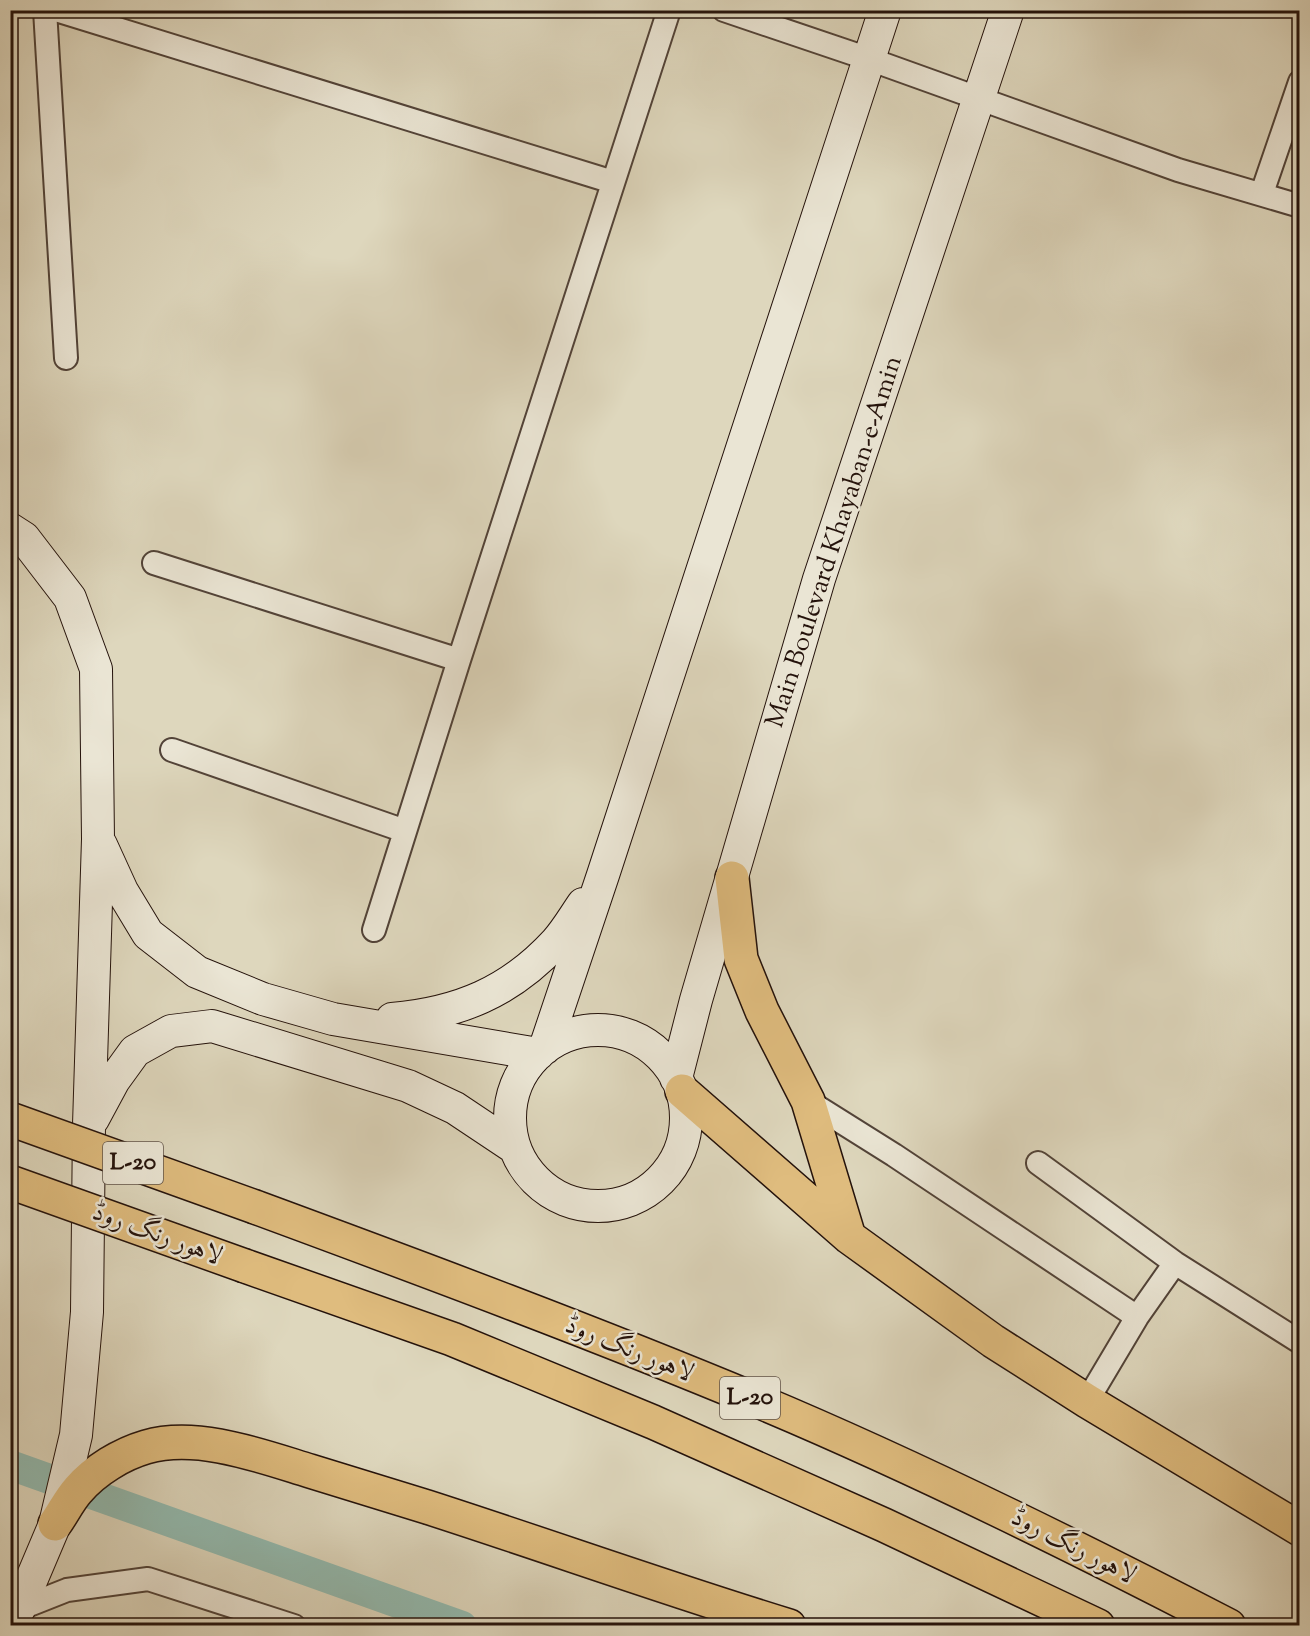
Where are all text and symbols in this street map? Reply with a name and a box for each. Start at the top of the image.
street label: Main Boulevard Khayaban-e-Amin [757,351,913,733]
road number: L-20 [103,1142,163,1184]
street label: لاہور رنگ روڈ [87,1194,227,1276]
street label: لاہور رنگ روڈ [559,1307,699,1393]
road number: L-20 [720,1377,780,1419]
street label: لاہور رنگ روڈ [1004,1500,1142,1594]

